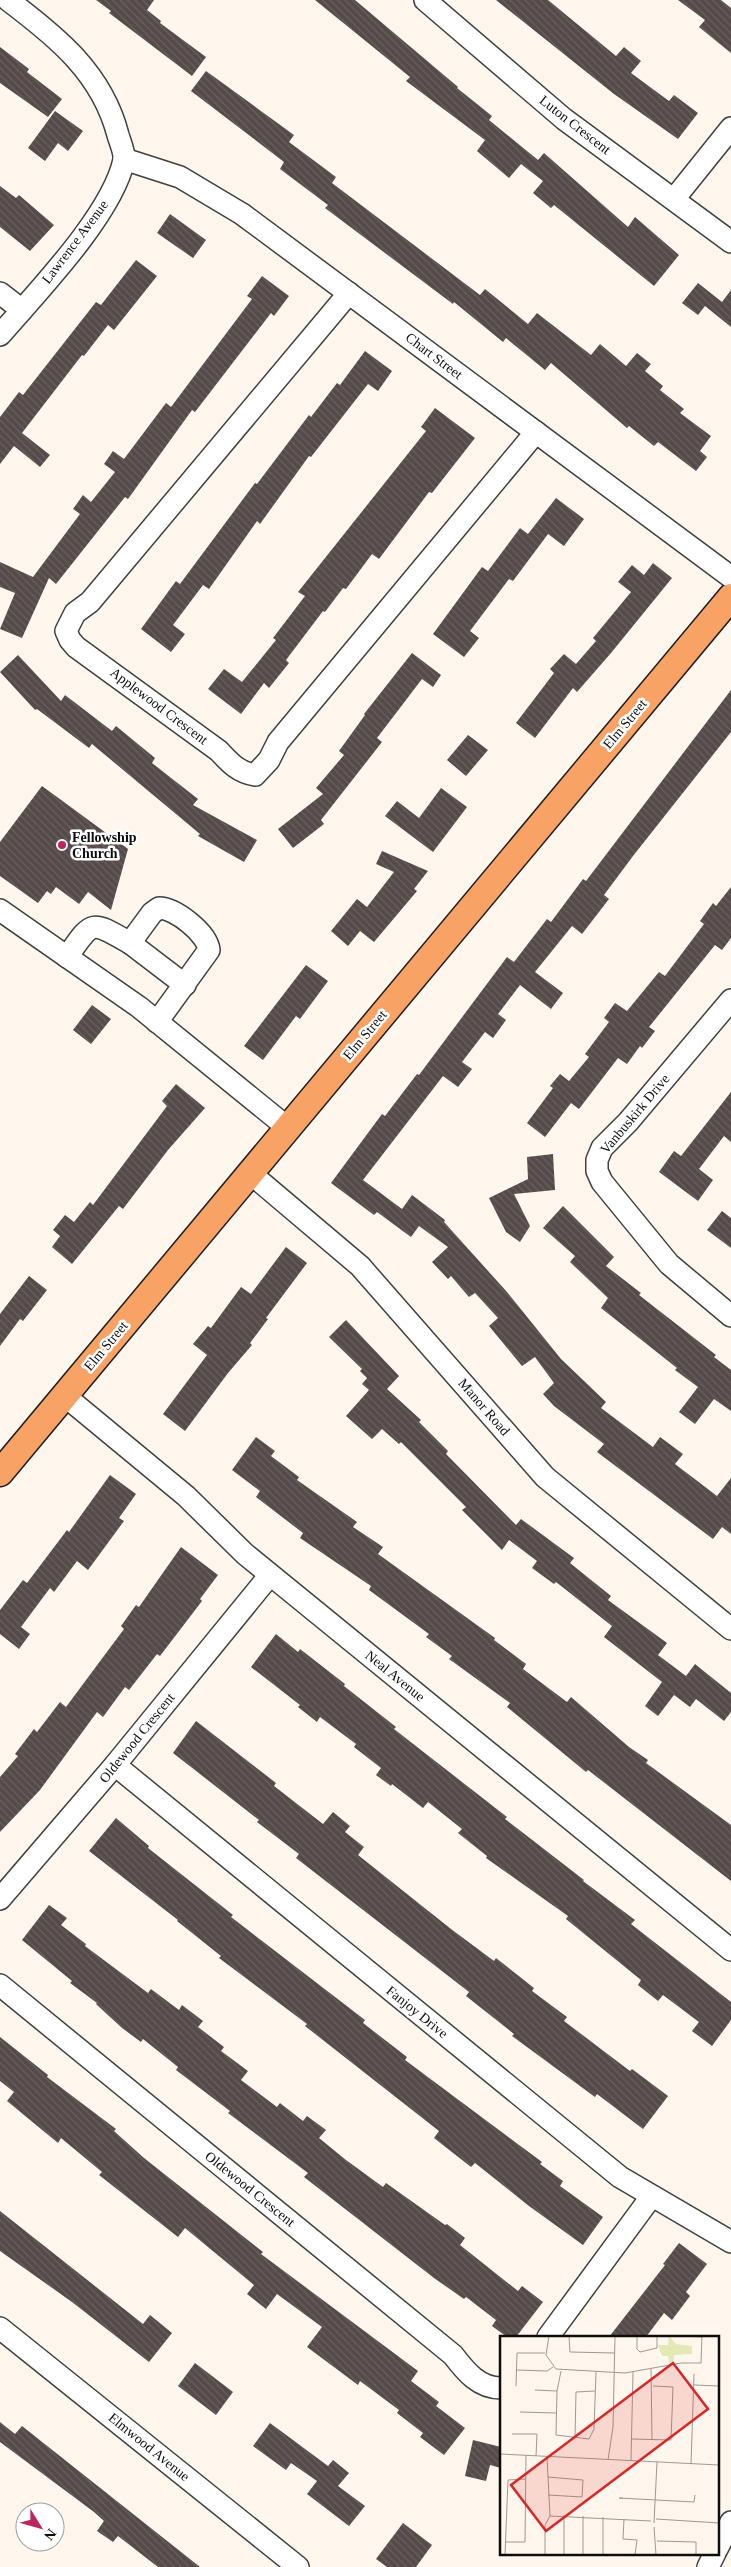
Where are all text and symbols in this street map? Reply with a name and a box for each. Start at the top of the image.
street label: Luton Crescent [537,93,614,157]
street label: Lawrence Avenue [39,197,111,287]
street label: Chart Street [403,330,465,382]
street label: Applewood Crescent [107,665,211,748]
street label: Elm Street [600,696,650,752]
place label: Fellowship Church [72,830,137,861]
marker: Fellowship Church [56,839,68,851]
street label: Elm Street [340,1007,390,1063]
street label: Vanbuskirk Drive [597,1071,673,1157]
street label: Elm Street [81,1318,131,1374]
street label: Manor Road [455,1376,513,1438]
street label: Neal Avenue [362,1648,428,1704]
street label: Oldewood Crescent [96,1690,178,1786]
street label: Fanjoy Drive [383,1983,451,2041]
street label: Oldewood Crescent [202,2148,298,2230]
inset map [500,2336,718,2554]
street label: Elmwood Avenue [106,2410,192,2484]
north arrow [15,2502,65,2552]
text: N [41,2526,59,2543]

